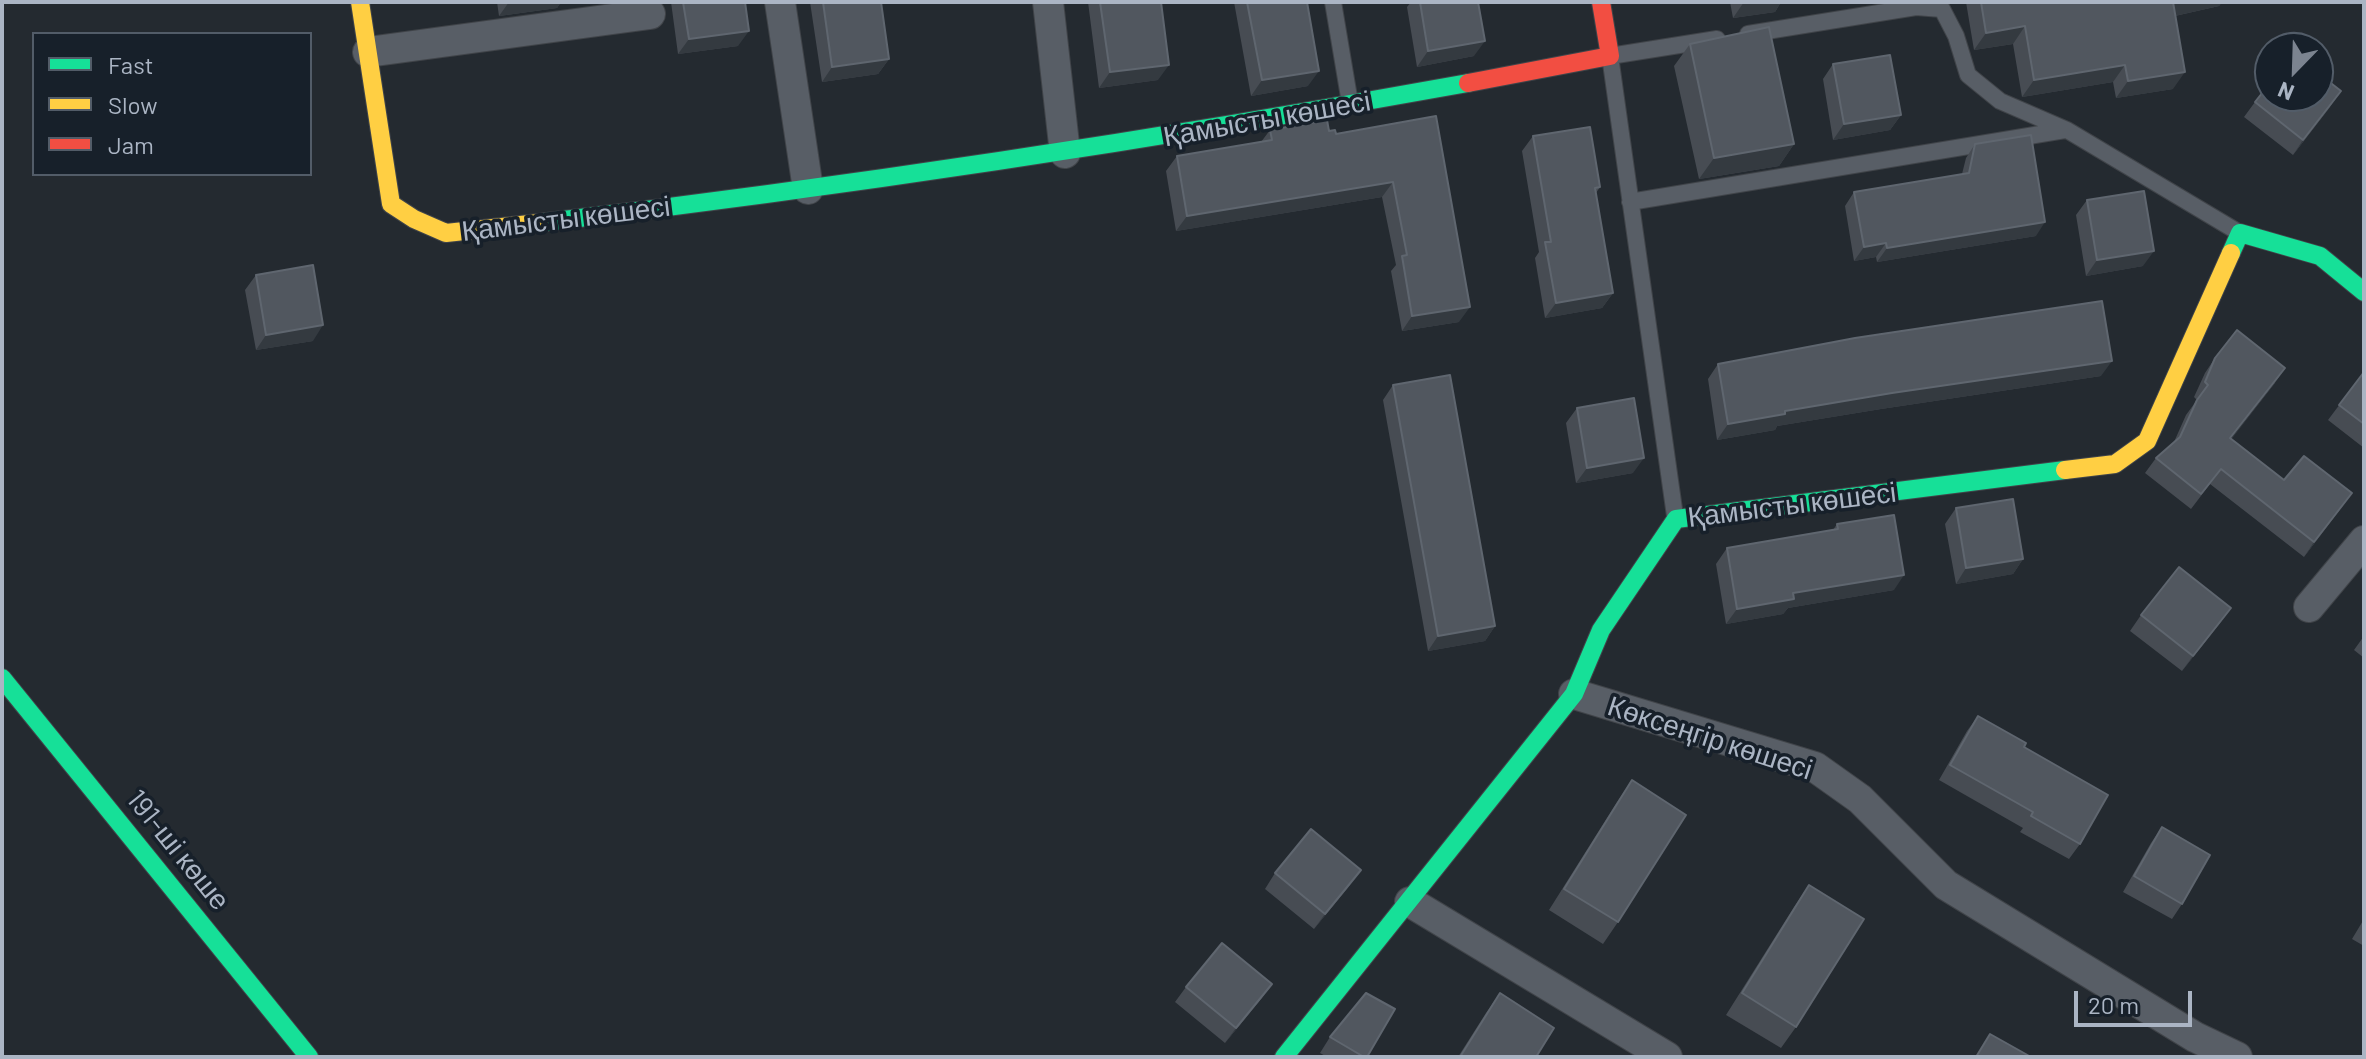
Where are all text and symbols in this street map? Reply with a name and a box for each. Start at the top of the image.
legend [32,32,312,176]
north arrow [2254,32,2334,112]
text: Fast [108,50,153,79]
text: N [2274,77,2297,107]
street label: Қамысты көшесі [1161,84,1373,154]
text: Slow [108,90,157,119]
text: Jam [108,130,154,159]
street label: Қамысты көшесі [460,190,672,248]
street label: Қамысты көшесі [1686,476,1898,534]
street label: Көксеңгір көшесі [1603,689,1817,787]
street label: 191-ші көше [119,783,237,917]
scale bar [2078,975,2196,1025]
text: 20 m [2088,990,2139,1019]

